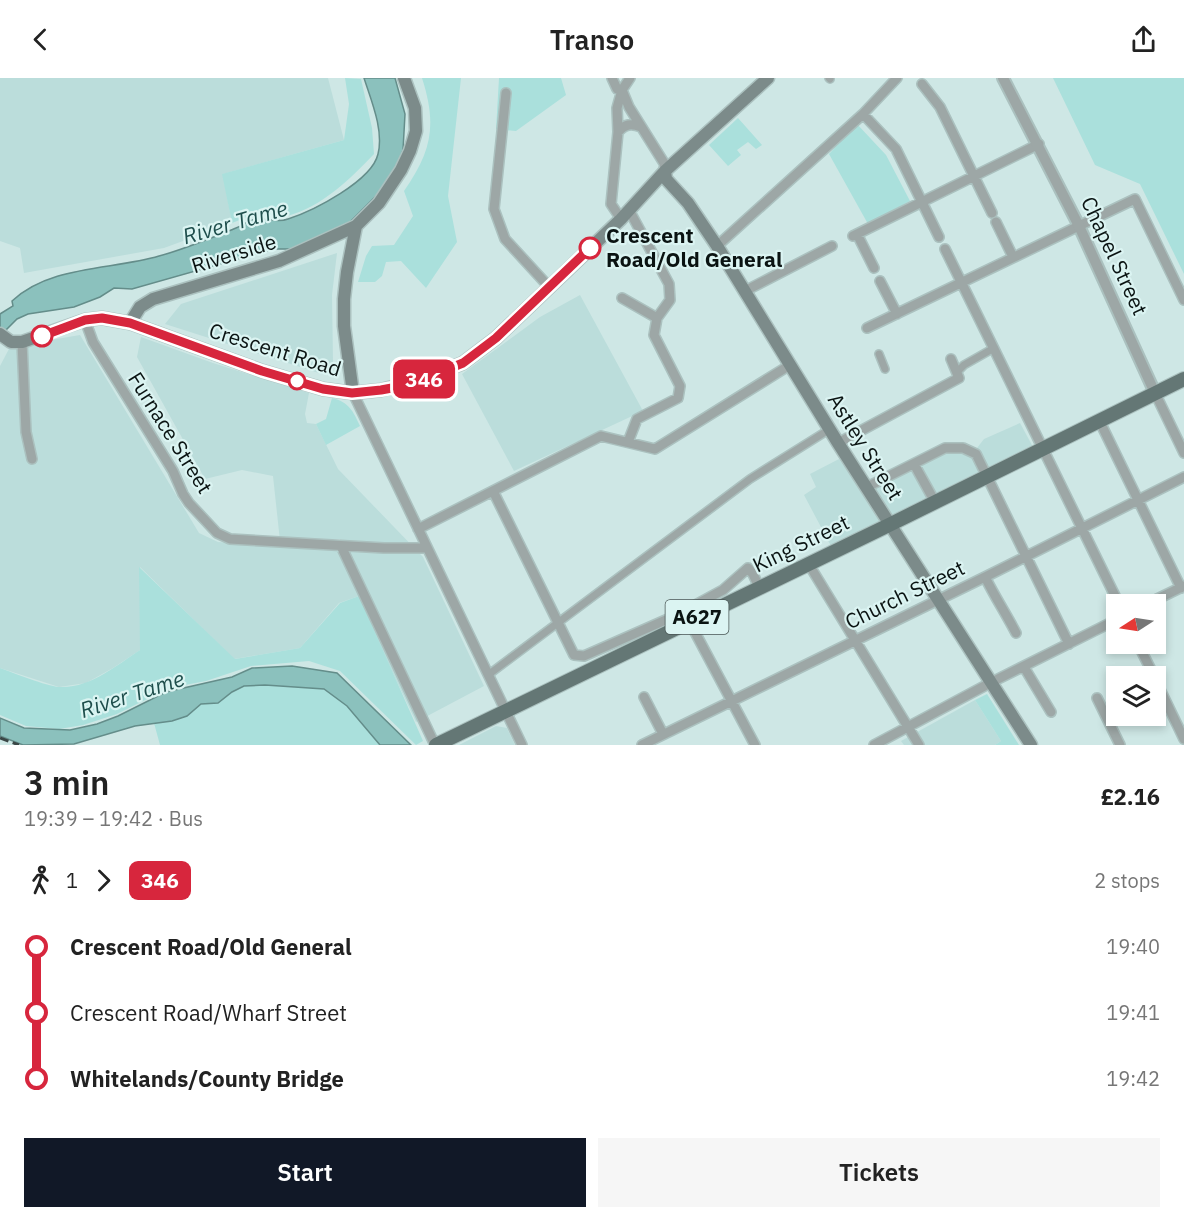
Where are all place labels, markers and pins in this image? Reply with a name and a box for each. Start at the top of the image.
place label: Crescent Road/Old General [606,221,782,273]
marker: Crescent Road/Old General [579,237,601,259]
unlabelled marker [31,325,53,347]
unlabelled marker [288,372,306,390]

